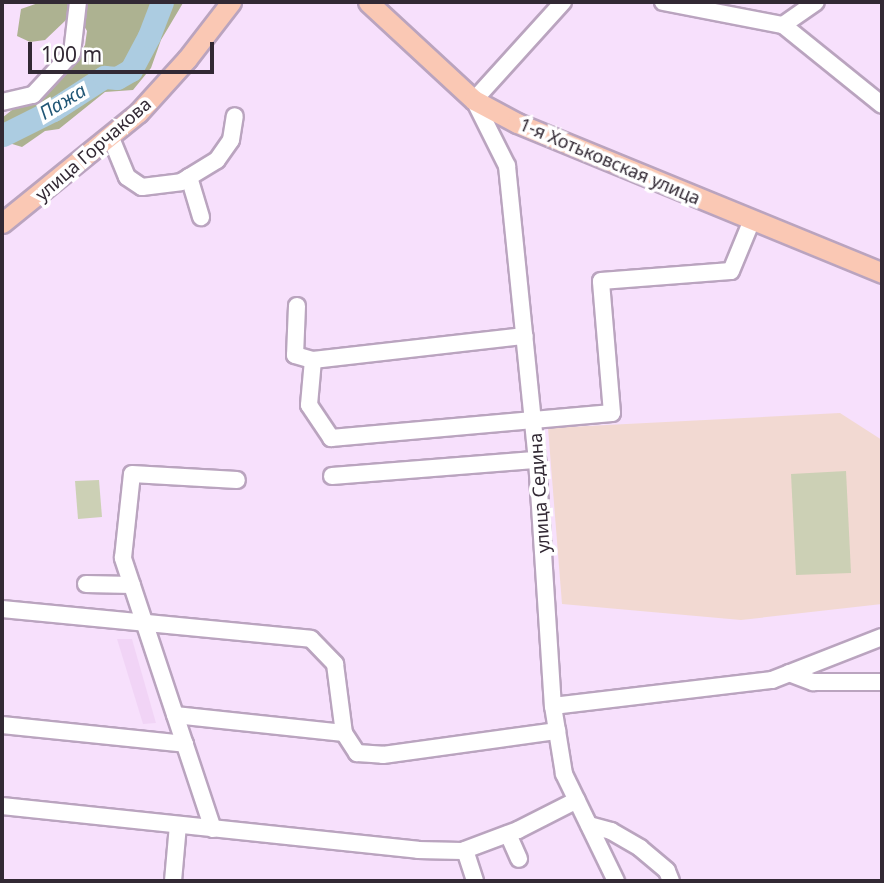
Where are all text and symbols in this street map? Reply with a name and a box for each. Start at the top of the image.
scale bar [32,28,217,72]
text: 100 m [41,40,102,68]
water label: Пажа [36,79,90,125]
street label: улица Горчакова [31,93,155,205]
street label: 1-я Хотьковская улица [516,113,704,209]
street label: улица Седина [524,432,554,554]

